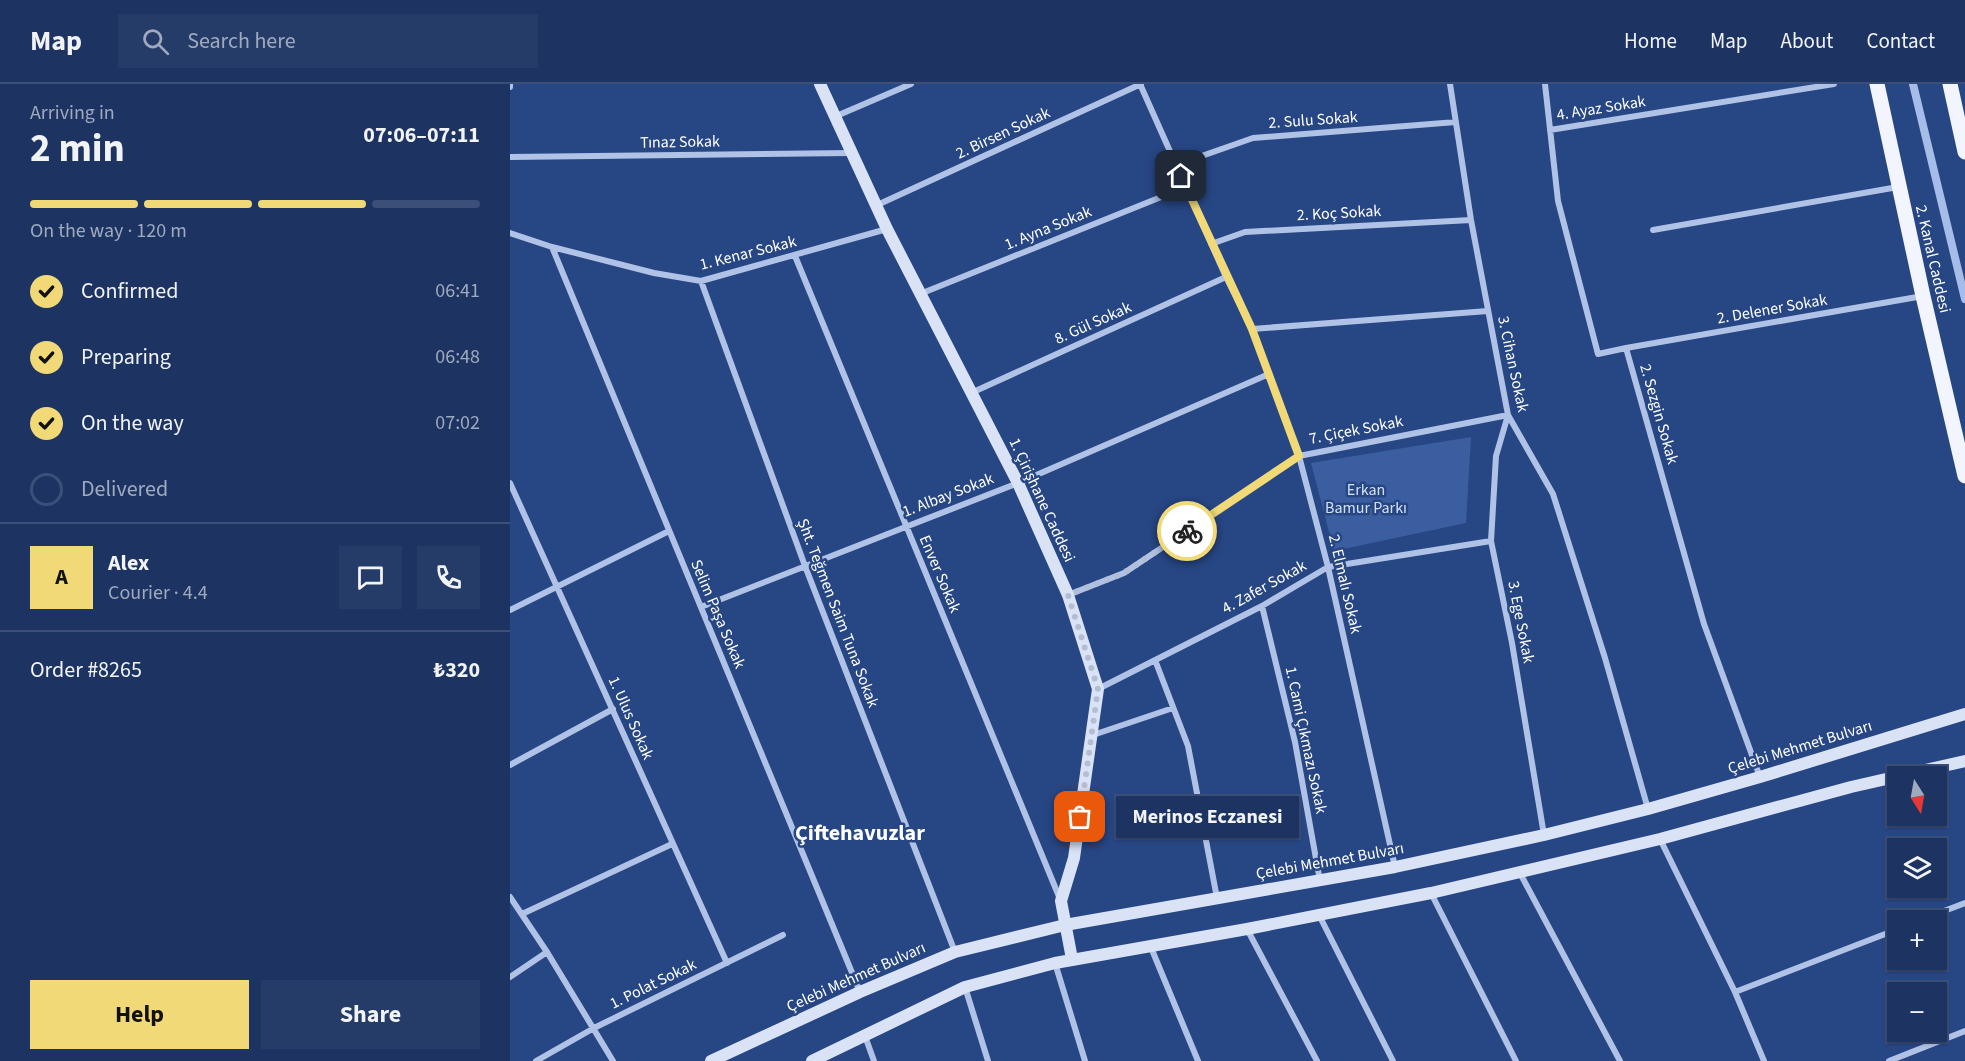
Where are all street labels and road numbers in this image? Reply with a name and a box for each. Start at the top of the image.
street label: 4. Ayaz Sokak [1555,90,1647,126]
street label: 2. Birsen Sokak [952,102,1054,164]
street label: 2. Sulu Sokak [1268,106,1358,134]
street label: Tınaz Sokak [640,130,720,154]
street label: 2. Koç Sokak [1296,200,1382,226]
street label: 1. Ayna Sokak [1001,201,1095,255]
street label: 2. Kanal Caddesi [1910,203,1956,315]
street label: 1. Kenar Sokak [697,230,799,276]
street label: 2. Delener Sokak [1715,288,1829,330]
street label: 8. Gül Sokak [1051,296,1135,350]
street label: 3. Cihan Sokak [1492,314,1534,414]
street label: 2. Sezgin Sokak [1634,361,1684,467]
street label: 7. Çiçek Sokak [1307,410,1405,450]
street label: 1. Çirişhane Caddesi [1004,434,1080,566]
street label: 1. Albay Sokak [899,467,997,523]
street label: Şht. Teğmen Saim Tuna Sokak [792,515,884,711]
street label: Enver Sokak [914,532,966,616]
street label: 2. Elmalı Sokak [1323,532,1367,636]
street label: 4. Zafer Sokak [1218,555,1310,619]
street label: Selim Paşa Sokak [685,556,751,672]
street label: 3. Ege Sokak [1502,579,1540,665]
street label: 1. Cami Çıkmazı Sokak [1280,664,1332,816]
street label: 1. Ulus Sokak [603,673,659,763]
street label: Çelebi Mehmet Bulvarı [1725,715,1875,779]
street label: Çelebi Mehmet Bulvarı [1254,837,1406,885]
street label: Çelebi Mehmet Bulvarı [783,936,929,1018]
street label: 1. Polat Sokak [606,953,700,1014]

